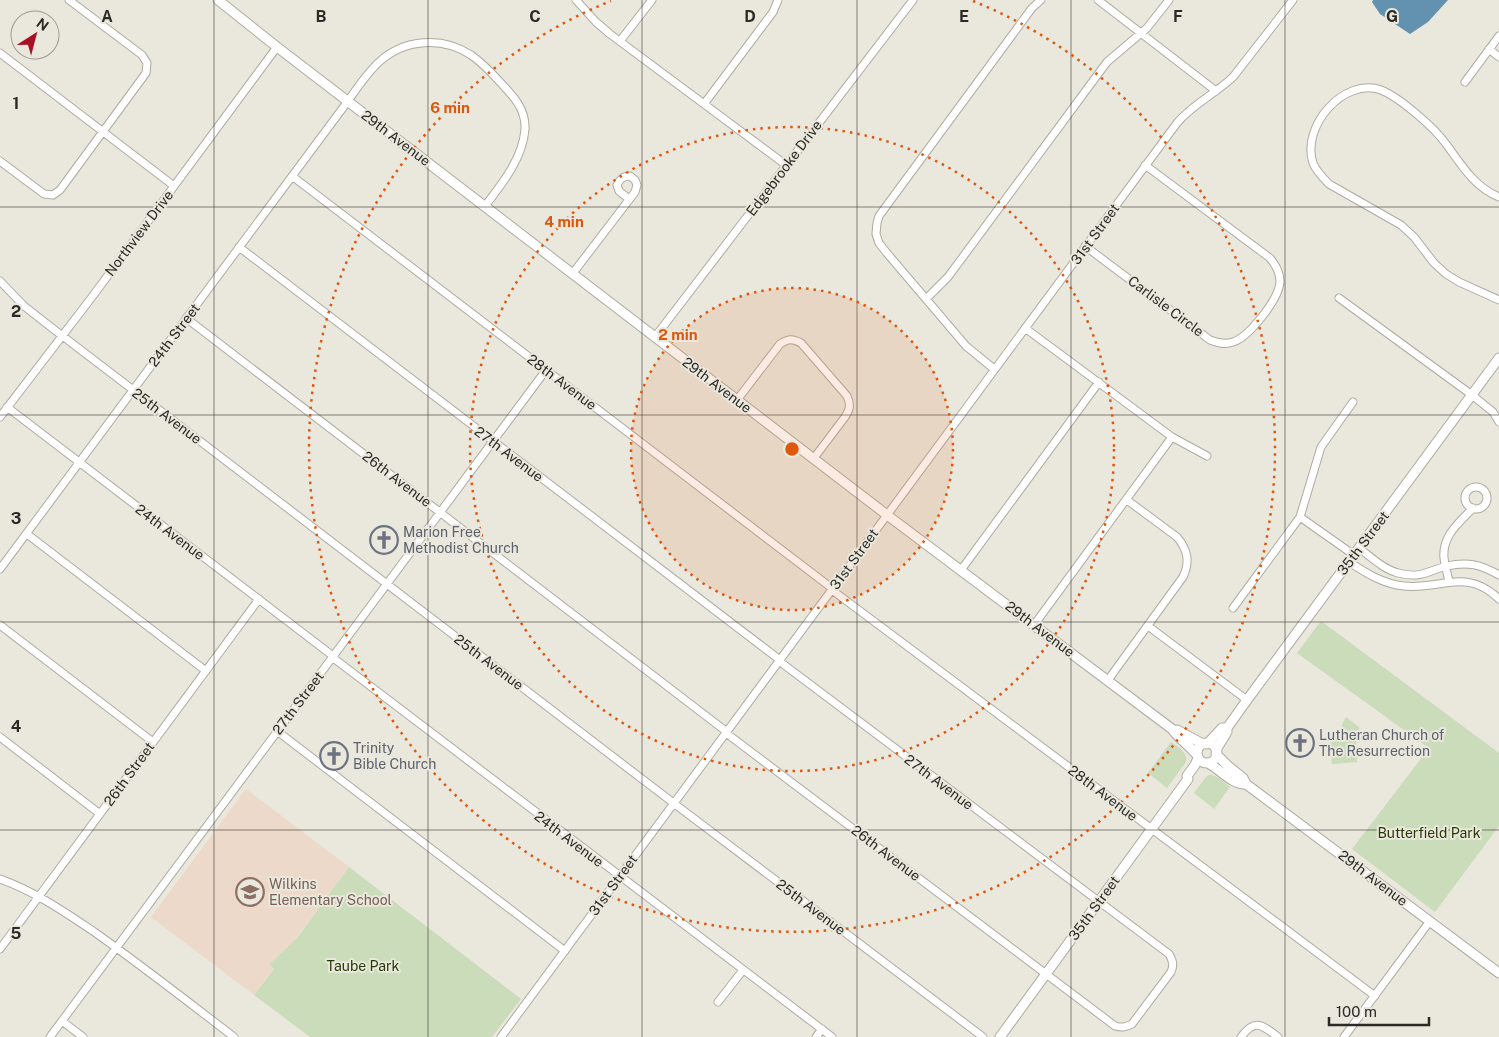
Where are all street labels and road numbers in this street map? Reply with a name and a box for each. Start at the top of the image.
street label: 29th Avenue [358,107,434,169]
street label: Edgebrooke Drive [743,117,825,219]
street label: Northview Drive [102,187,176,279]
street label: 31st Street [1068,201,1122,267]
street label: Carlisle Circle [1125,272,1207,340]
street label: 24th Street [145,300,203,370]
street label: 28th Avenue [524,351,600,413]
street label: 29th Avenue [679,354,755,416]
street label: 25th Avenue [129,385,205,447]
street label: 27th Avenue [472,423,547,485]
street label: 26th Avenue [359,448,435,510]
street label: 24th Avenue [132,501,208,563]
street label: 35th Street [1334,508,1392,578]
street label: 31st Street [827,526,881,592]
street label: 29th Avenue [1002,598,1078,660]
street label: 25th Avenue [451,631,527,693]
street label: 27th Street [269,668,327,738]
street label: 26th Street [101,739,157,809]
street label: 27th Avenue [902,751,977,813]
street label: 28th Avenue [1065,762,1141,824]
street label: 24th Avenue [531,808,607,870]
street label: 26th Avenue [848,822,924,884]
street label: 29th Avenue [1335,847,1411,909]
street label: 31st Street [586,852,640,918]
street label: 35th Street [1065,873,1123,943]
street label: 25th Avenue [773,876,849,938]

